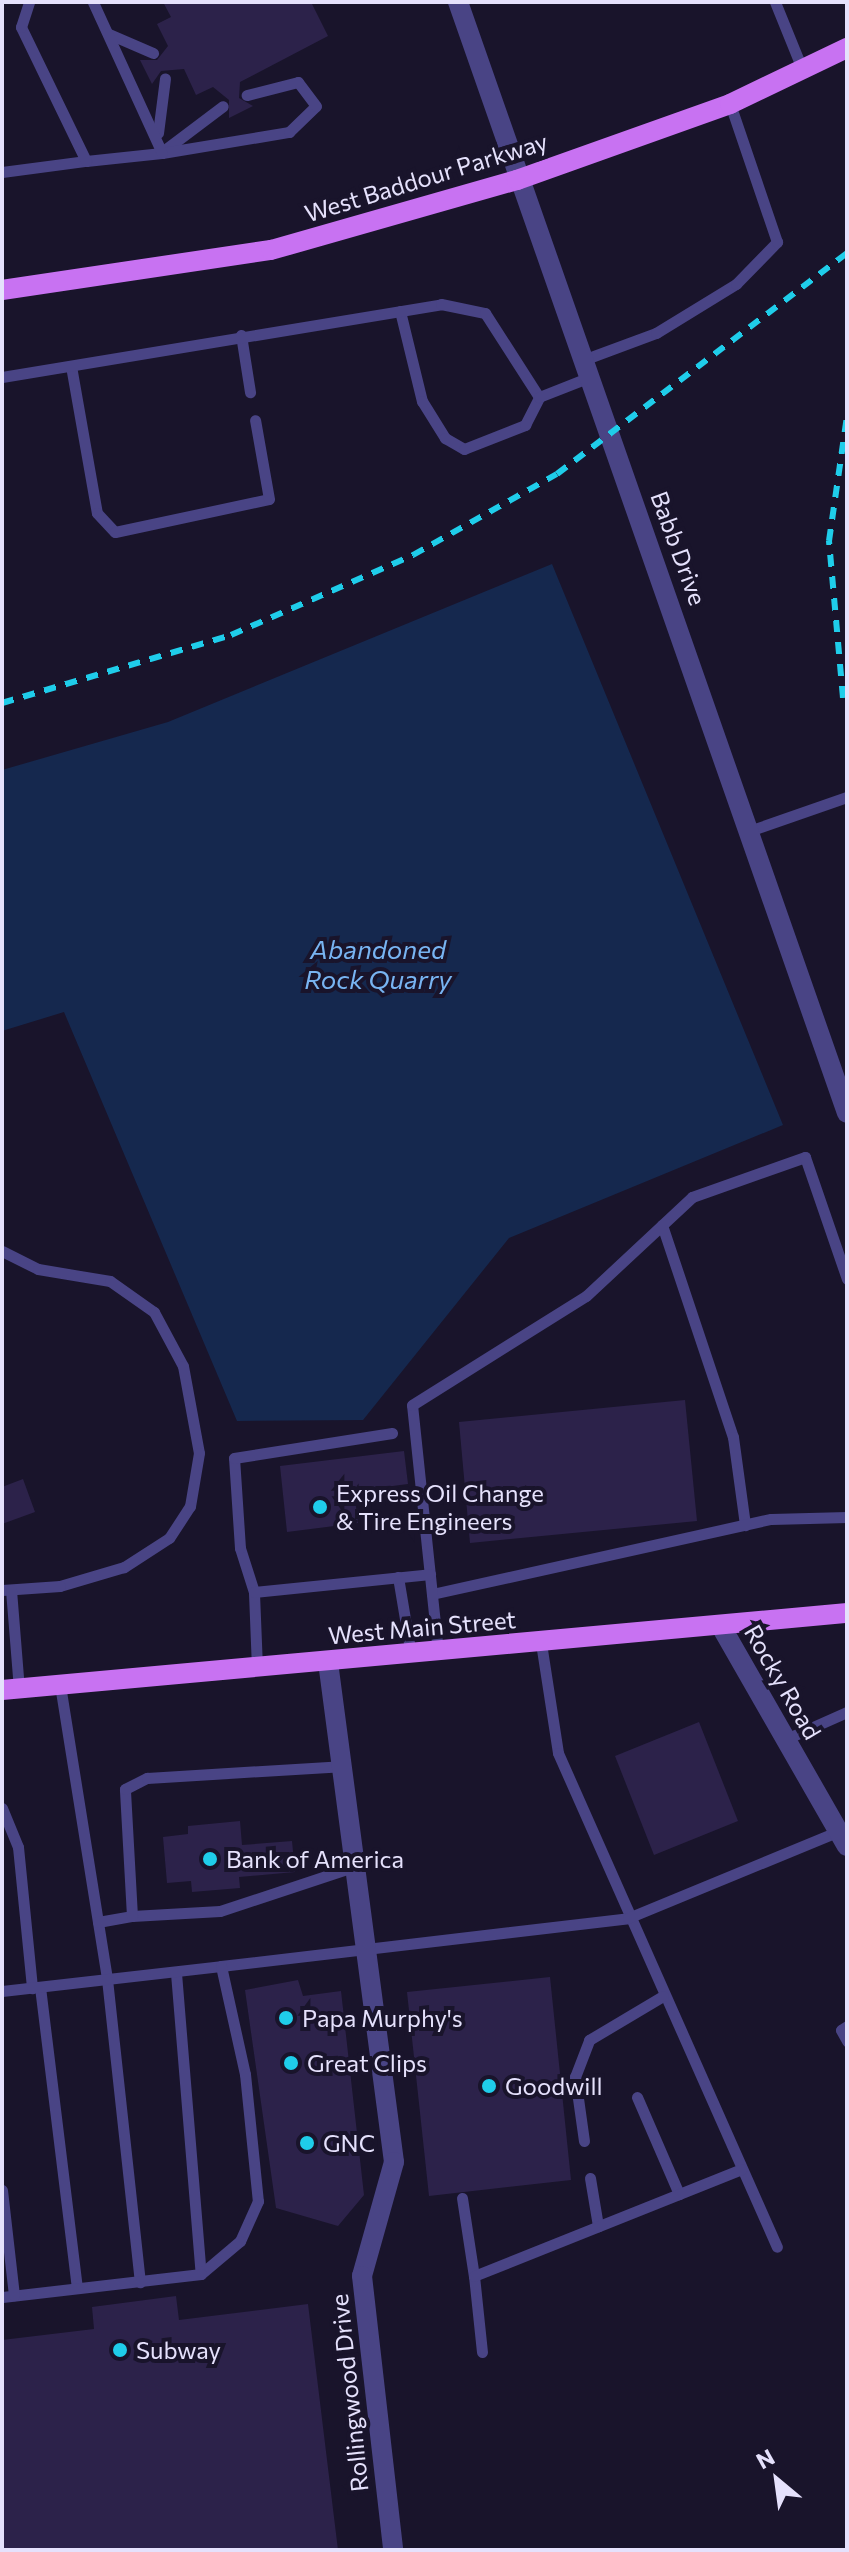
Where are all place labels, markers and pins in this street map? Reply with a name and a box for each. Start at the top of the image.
place label: Express Oil Change & Tire Engineers [336,1479,544,1535]
marker: Express Oil Change & Tire Engineers [311,1498,329,1516]
place label: Bank of America [226,1845,404,1873]
marker: Bank of America [201,1850,219,1868]
place label: Papa Murphy's [302,2004,463,2032]
marker: Papa Murphy's [277,2009,295,2027]
place label: Great Clips [307,2049,427,2077]
marker: Great Clips [282,2054,300,2072]
place label: Goodwill [505,2072,603,2100]
marker: Goodwill [480,2077,498,2095]
place label: GNC [323,2129,375,2157]
marker: GNC [298,2134,316,2152]
place label: Subway [136,2336,221,2364]
marker: Subway [111,2341,129,2359]

